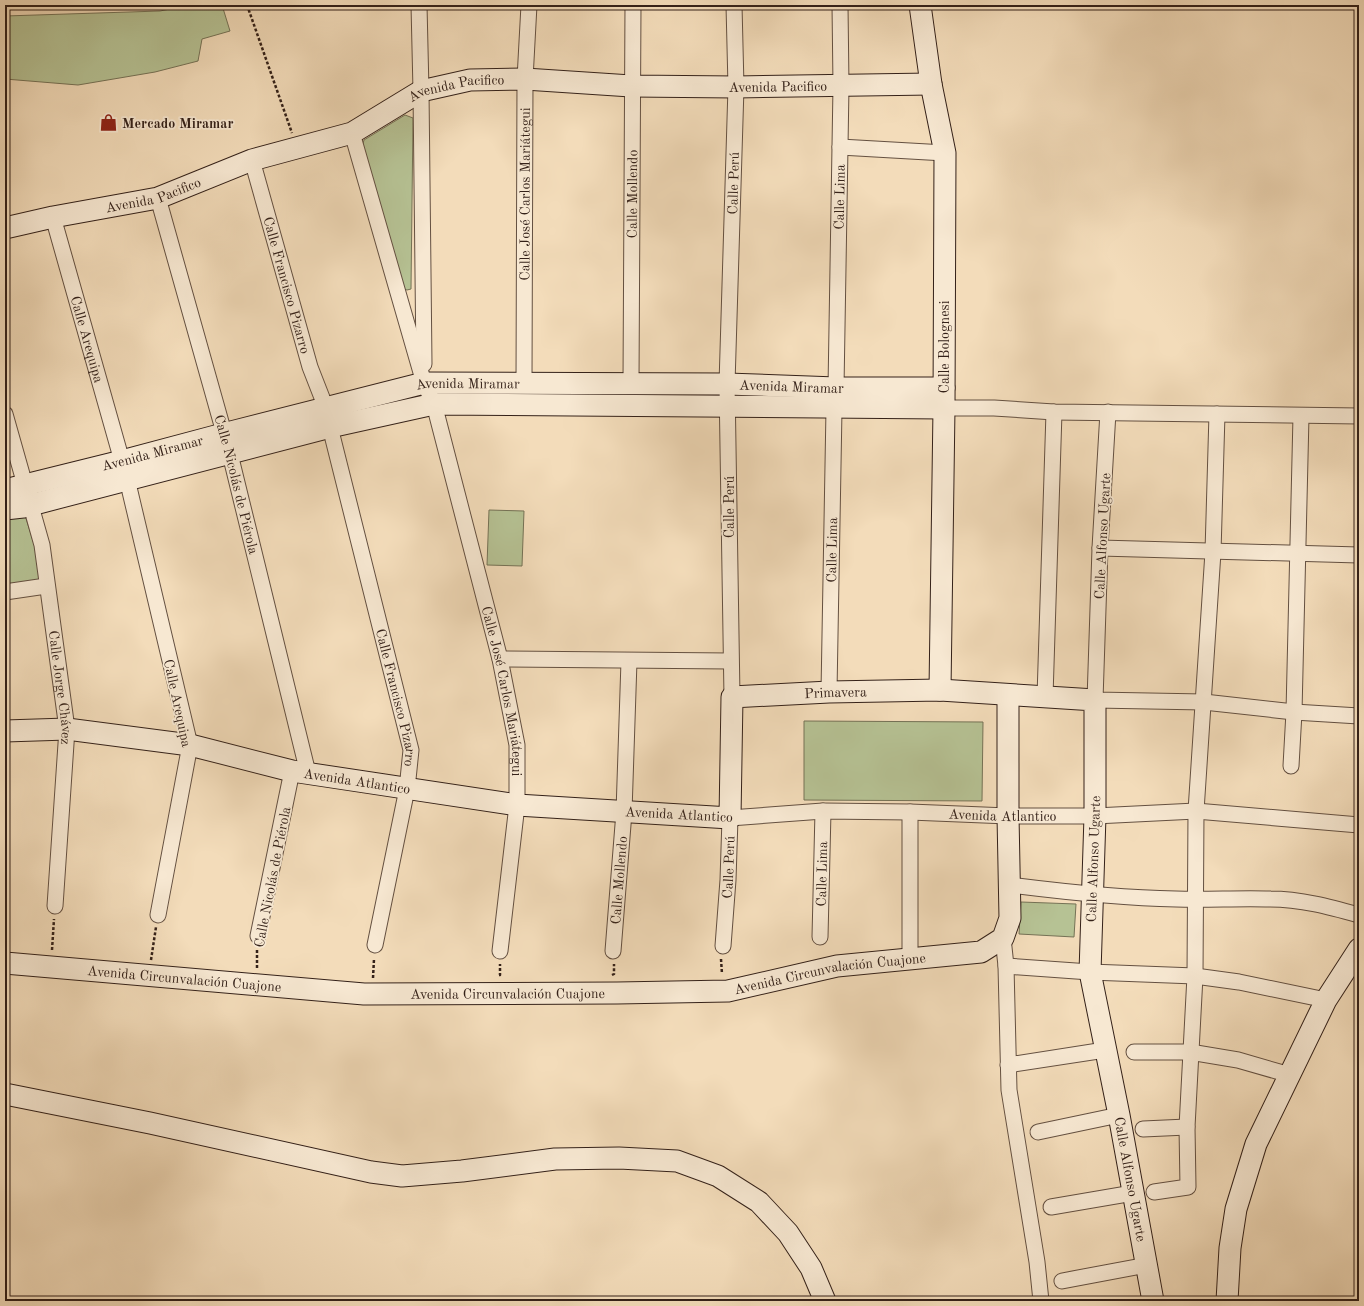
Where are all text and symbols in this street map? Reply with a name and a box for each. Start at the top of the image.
street label: Avenida Pacifico [406,73,505,105]
street label: Avenida Pacifico [728,80,827,95]
street label: Calle José Carlos Mariátegui [518,107,533,281]
shop icon: Mercado Miramar [99,113,119,133]
place label: Mercado Miramar [122,117,234,131]
street label: Calle Mollendo [626,150,640,238]
street label: Calle Perú [726,151,742,215]
street label: Calle Lima [833,164,848,230]
street label: Avenida Pacifico [104,175,203,215]
street label: Calle Francisco Pizarro [260,215,312,356]
street label: Calle Arequipa [68,294,106,385]
street label: Calle Bolognesi [938,300,952,393]
street label: Avenida Miramar [414,377,520,393]
street label: Avenida Miramar [739,378,844,396]
street label: Calle Nicolás de Piérola [211,413,260,556]
street label: Avenida Miramar [100,434,205,474]
street label: Calle Alfonso Ugarte [1093,472,1113,600]
street label: Calle Perú [723,475,737,538]
street label: Calle Lima [825,517,840,583]
street label: Calle José Carlos Mariátegui [479,605,523,776]
street label: Calle Francisco Pizarro [373,627,417,767]
street label: Calle Jorge Chávez [46,630,74,745]
street label: Calle Arequipa [161,658,193,749]
street label: Primavera [804,685,867,701]
street label: Avenida Atlantico [302,767,411,797]
street label: Calle Alfonso Ugarte [1085,796,1103,923]
street label: Calle Nicolás de Piérola [252,805,294,949]
street label: Avenida Atlantico [625,805,733,825]
street label: Avenida Atlantico [948,808,1057,824]
street label: Calle Mollendo [609,835,630,925]
street label: Calle Perú [721,835,737,899]
street label: Calle Lima [815,841,830,907]
street label: Avenida Circunvalación Cuajone [733,951,927,997]
street label: Avenida Circunvalación Cuajone [87,964,282,995]
street label: Avenida Circunvalación Cuajone [410,987,605,1002]
street label: Calle Alfonso Ugarte [1111,1116,1148,1243]

